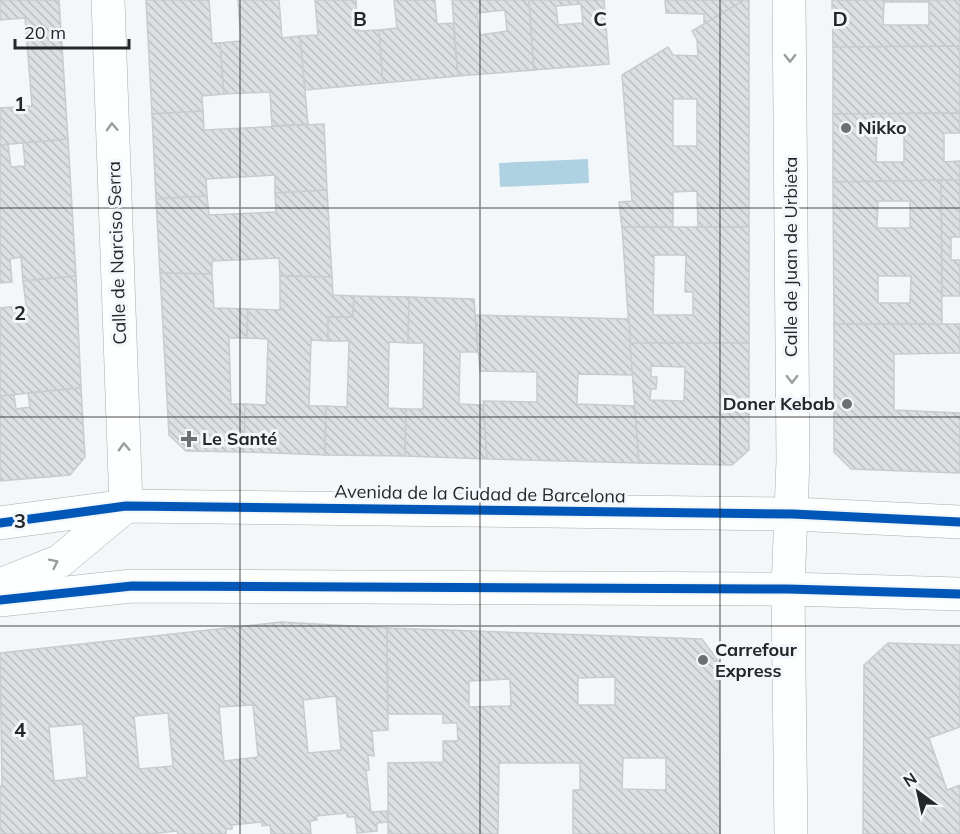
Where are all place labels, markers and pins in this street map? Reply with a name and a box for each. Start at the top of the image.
place label: Nikko [858,116,907,139]
marker: Nikko [839,121,853,135]
place label: Doner Kebab [723,392,835,415]
marker: Doner Kebab [840,397,854,411]
place label: Le Santé [202,427,277,450]
marker: Le Santé [180,430,198,448]
place label: Carrefour Express [715,638,798,682]
marker: Carrefour Express [696,653,710,667]

